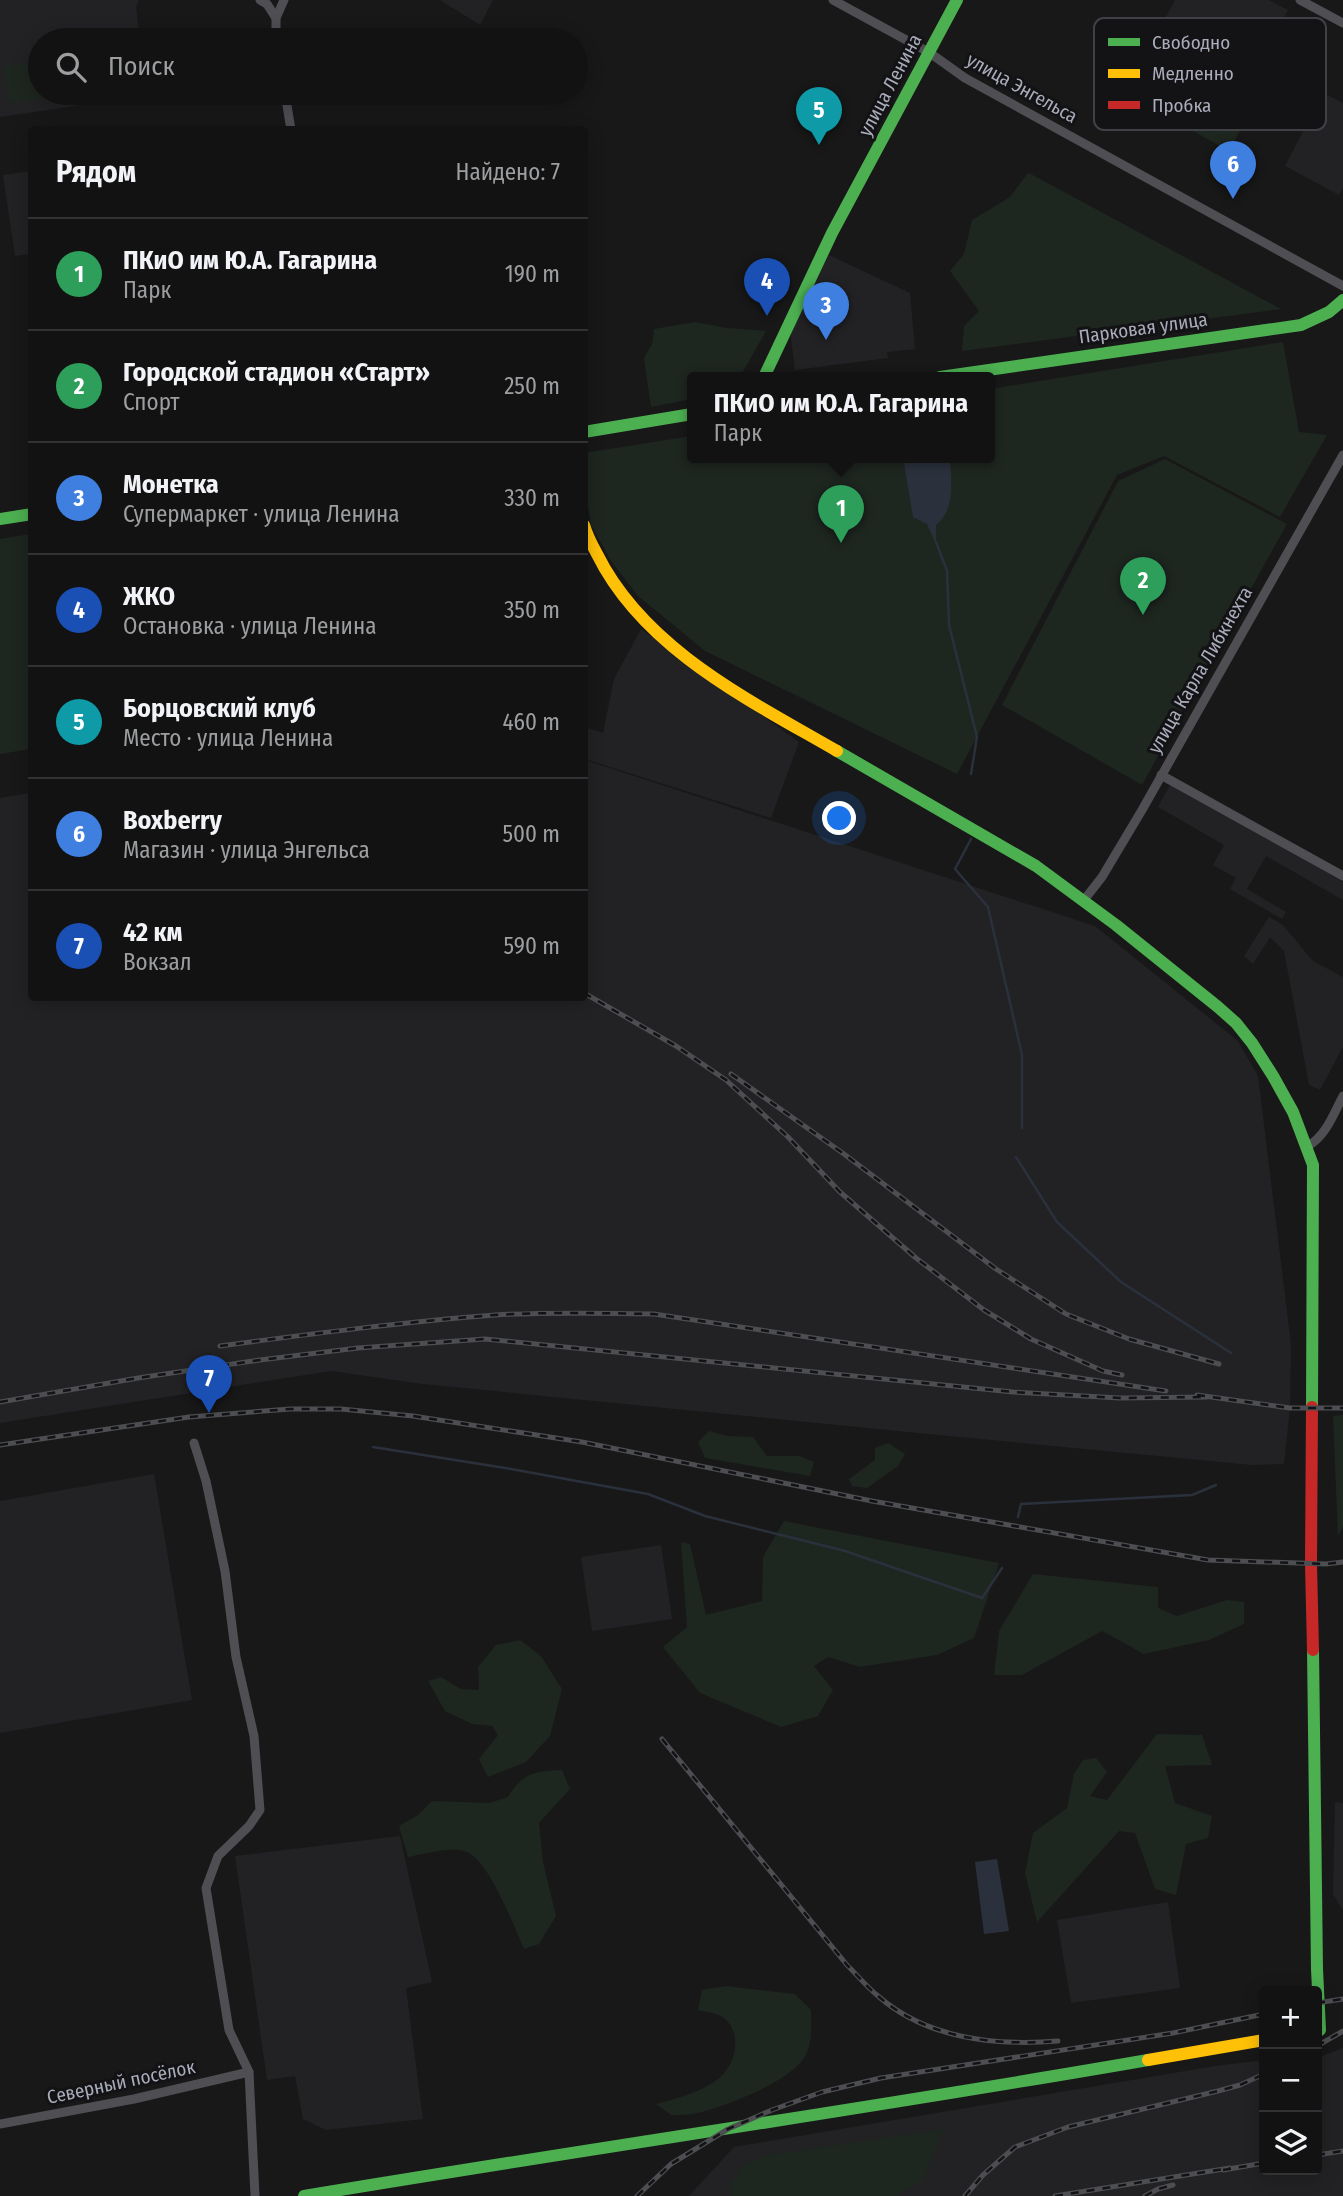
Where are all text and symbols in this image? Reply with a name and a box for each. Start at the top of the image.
legend [1094,18,1326,130]
search box [28,28,588,105]
street label: улица Ленина [853,30,927,140]
text: Свободно [1152,31,1230,54]
icon: search [52,48,90,86]
street label: улица Энгельса [963,48,1081,128]
text: Поиск [108,51,175,82]
text: Медленно [1152,62,1234,85]
pin: 5 [796,87,842,145]
text: Пробка [1152,94,1211,117]
pin: 6 [1210,141,1256,199]
text: Рядом [56,154,136,190]
text: Найдено: 7 [456,158,560,186]
text: ПКиО им Ю.А. Гагарина [123,245,377,276]
pin: 4 [744,258,790,316]
text: 1 [74,260,84,288]
text: 190 m [505,260,560,288]
text: Парк [123,276,171,304]
pin: 3 [803,282,849,340]
street label: Парковая улица [1077,308,1209,348]
text: Городской стадион «Старт» [123,357,430,388]
text: 2 [74,372,84,400]
text: 250 m [504,372,560,400]
popup [687,372,995,463]
text: Спорт [123,388,180,416]
text: ПКиО им Ю.А. Гагарина [714,388,968,419]
text: Парк [714,419,762,447]
text: Монетка [123,469,219,500]
text: 3 [74,484,84,512]
text: 330 m [504,484,560,512]
pin: 1 [818,485,864,543]
text: Супермаркет · улица Ленина [123,500,400,528]
pin: 2 [1120,557,1166,615]
text: ЖКО [123,581,175,612]
street label: улица Карла Либкнехта [1143,582,1257,758]
text: 4 [73,596,85,624]
text: 350 m [504,596,560,624]
text: Остановка · улица Ленина [123,612,376,640]
text: Борцовский клуб [123,693,316,724]
text: 5 [73,708,85,736]
text: 460 m [502,708,560,736]
text: Место · улица Ленина [123,724,333,752]
your location [822,801,856,835]
text: Boxberry [123,805,222,836]
text: 6 [73,820,85,848]
text: 500 m [502,820,560,848]
text: Магазин · улица Энгельса [123,836,370,864]
text: 42 км [123,917,183,948]
text: 7 [74,932,84,960]
text: 590 m [504,932,560,960]
text: Вокзал [123,948,192,976]
pin: 7 [186,1355,232,1413]
map controls [1259,1986,1322,2175]
button: + [1259,1986,1322,2049]
button: − [1259,2049,1322,2112]
street label: Северный посёлок [45,2055,197,2109]
button: layers [1259,2112,1322,2175]

